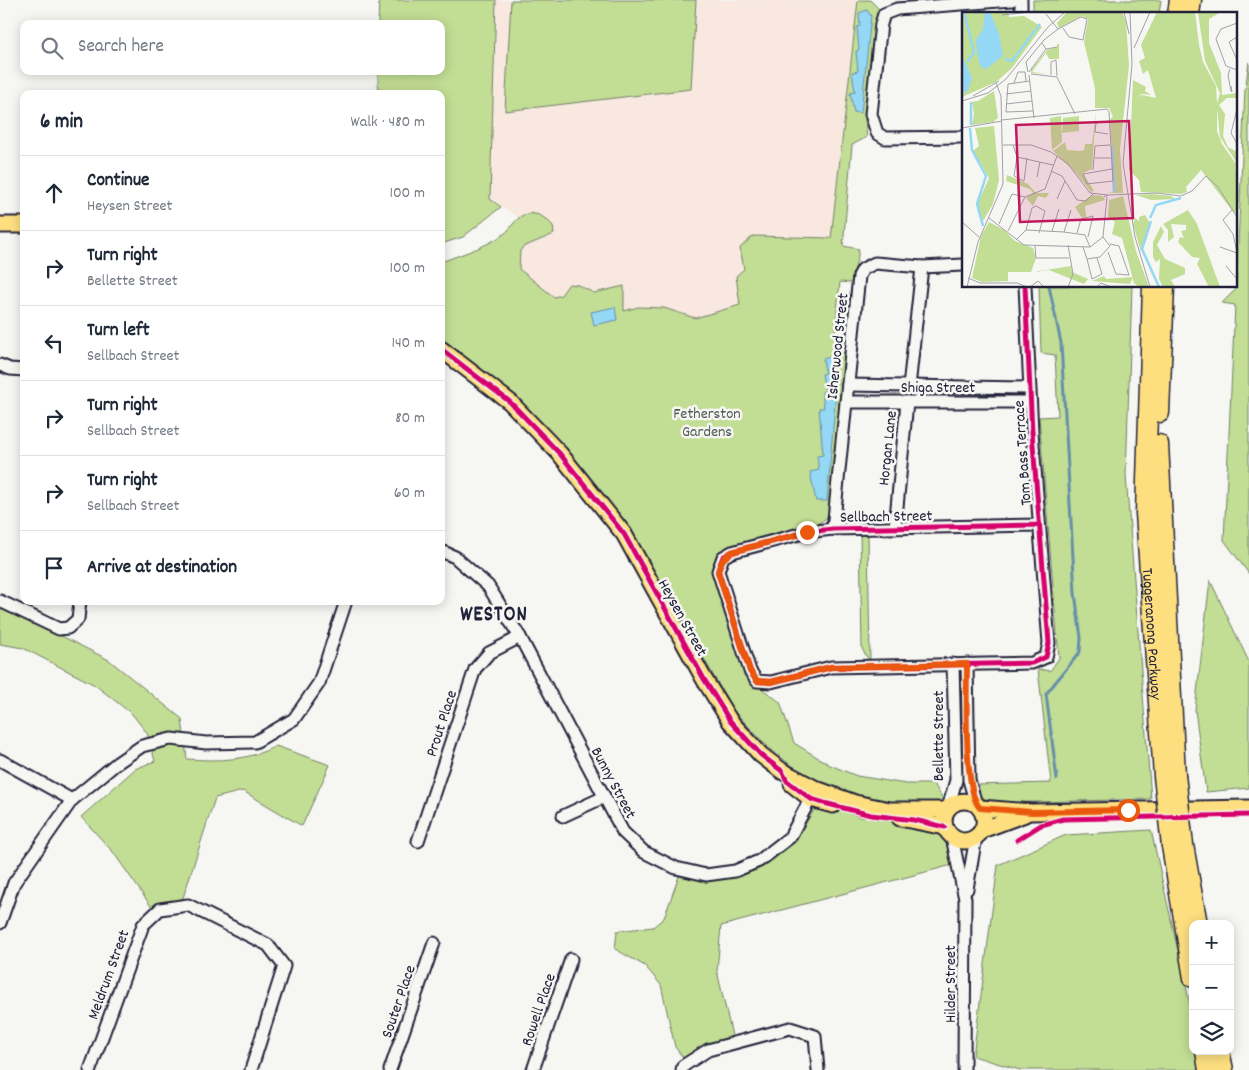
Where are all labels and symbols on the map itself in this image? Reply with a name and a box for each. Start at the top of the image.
inset map [962,12,1236,288]
street label: Isherwood Street [821,292,856,400]
street label: Shiga Street [901,377,975,400]
street label: Tom Bass Terrace [1008,400,1039,506]
park label: Fetherston Gardens [673,403,741,444]
street label: Horgan Lane [873,410,904,487]
street label: Sellbach Street [840,505,933,530]
route end [796,521,819,544]
street label: Tuggeranong Parkway [1135,567,1167,701]
street label: Heysen Street [651,575,713,661]
district label: WESTON [460,601,528,631]
street label: Prout Place [421,687,464,760]
street label: Bellette Street [928,691,951,781]
street label: Bunny Street [584,743,641,823]
route start [1117,799,1140,822]
street label: Meldrum Street [82,927,136,1023]
street label: Hilder Street [940,945,963,1023]
street label: Souter Place [376,962,423,1041]
street label: Rowell Place [516,970,563,1049]

